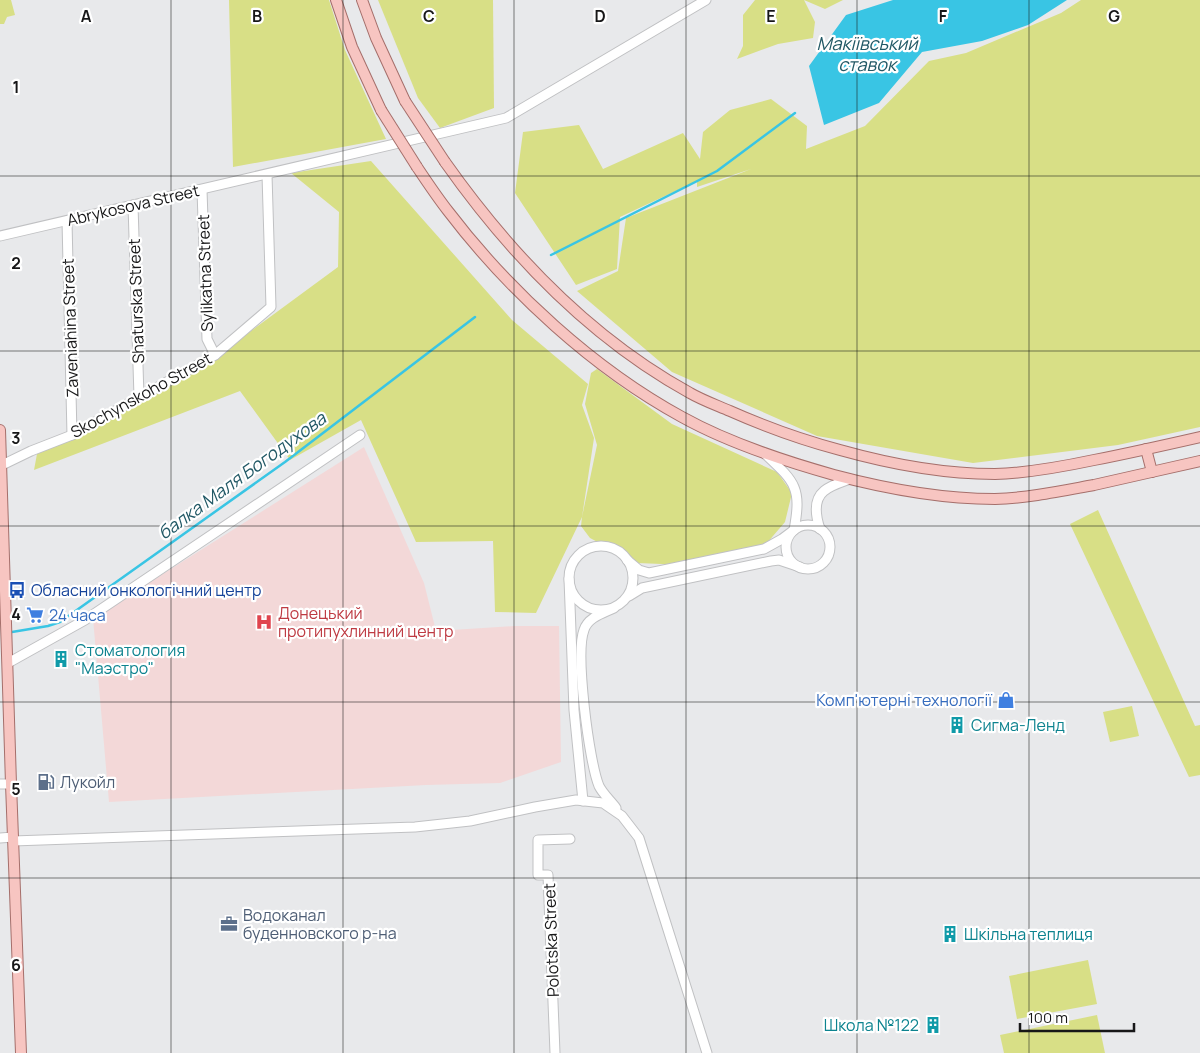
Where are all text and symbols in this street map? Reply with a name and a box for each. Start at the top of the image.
text: A [81,5,92,27]
text: B [252,5,262,27]
text: C [423,5,435,27]
text: D [594,5,606,27]
text: E [766,5,776,27]
text: F [939,5,948,27]
text: G [1108,5,1120,27]
water label: Макіївський ставок [816,31,919,76]
text: 1 [12,76,20,98]
street label: Abrykosova Street [65,179,201,231]
street label: Sylikatna Street [192,214,218,332]
street label: Shaturska Street [123,238,149,364]
text: 2 [11,252,21,274]
street label: Zaveniahina Street [57,258,83,398]
street label: Skochynskoho Street [66,347,216,443]
water label: балка Маля Богодухова [152,405,331,544]
text: 3 [11,427,21,449]
place label: Обласний онкологічний центр [31,579,262,601]
bus stop icon: Обласний онкологічний центр [7,580,27,600]
place label: Донецький протипухлинний центр [278,602,454,642]
text: 4 [11,603,21,625]
place label: 24 часа [49,604,106,626]
supermarket icon: 24 часа [25,605,45,625]
hospital icon: Донецький протипухлинний центр [254,612,274,632]
place label: Стоматология "Маэстро" [75,639,185,679]
building icon: Стоматология "Маэстро" [51,649,71,669]
place label: Комп'ютерні технології [816,689,993,711]
shop icon: Комп'ютерні технології [996,690,1016,710]
place label: Сигма-Ленд [971,714,1065,736]
building icon: Сигма-Ленд [947,715,967,735]
place label: Лукойл [60,771,115,793]
fuel station icon: Лукойл [36,772,56,792]
text: 5 [11,778,21,800]
street label: Polotska Street [538,883,564,997]
place label: Водоканал буденновского р-на [243,904,397,944]
office icon: Водоканал буденновского р-на [219,914,239,934]
place label: Шкільна теплиця [964,923,1093,945]
building icon: Шкільна теплиця [940,924,960,944]
text: 6 [11,954,21,976]
scale bar [1020,1000,1134,1032]
text: 100 m [1028,1007,1068,1028]
place label: Школа №122 [824,1014,919,1036]
building icon: Школа №122 [923,1015,943,1035]

